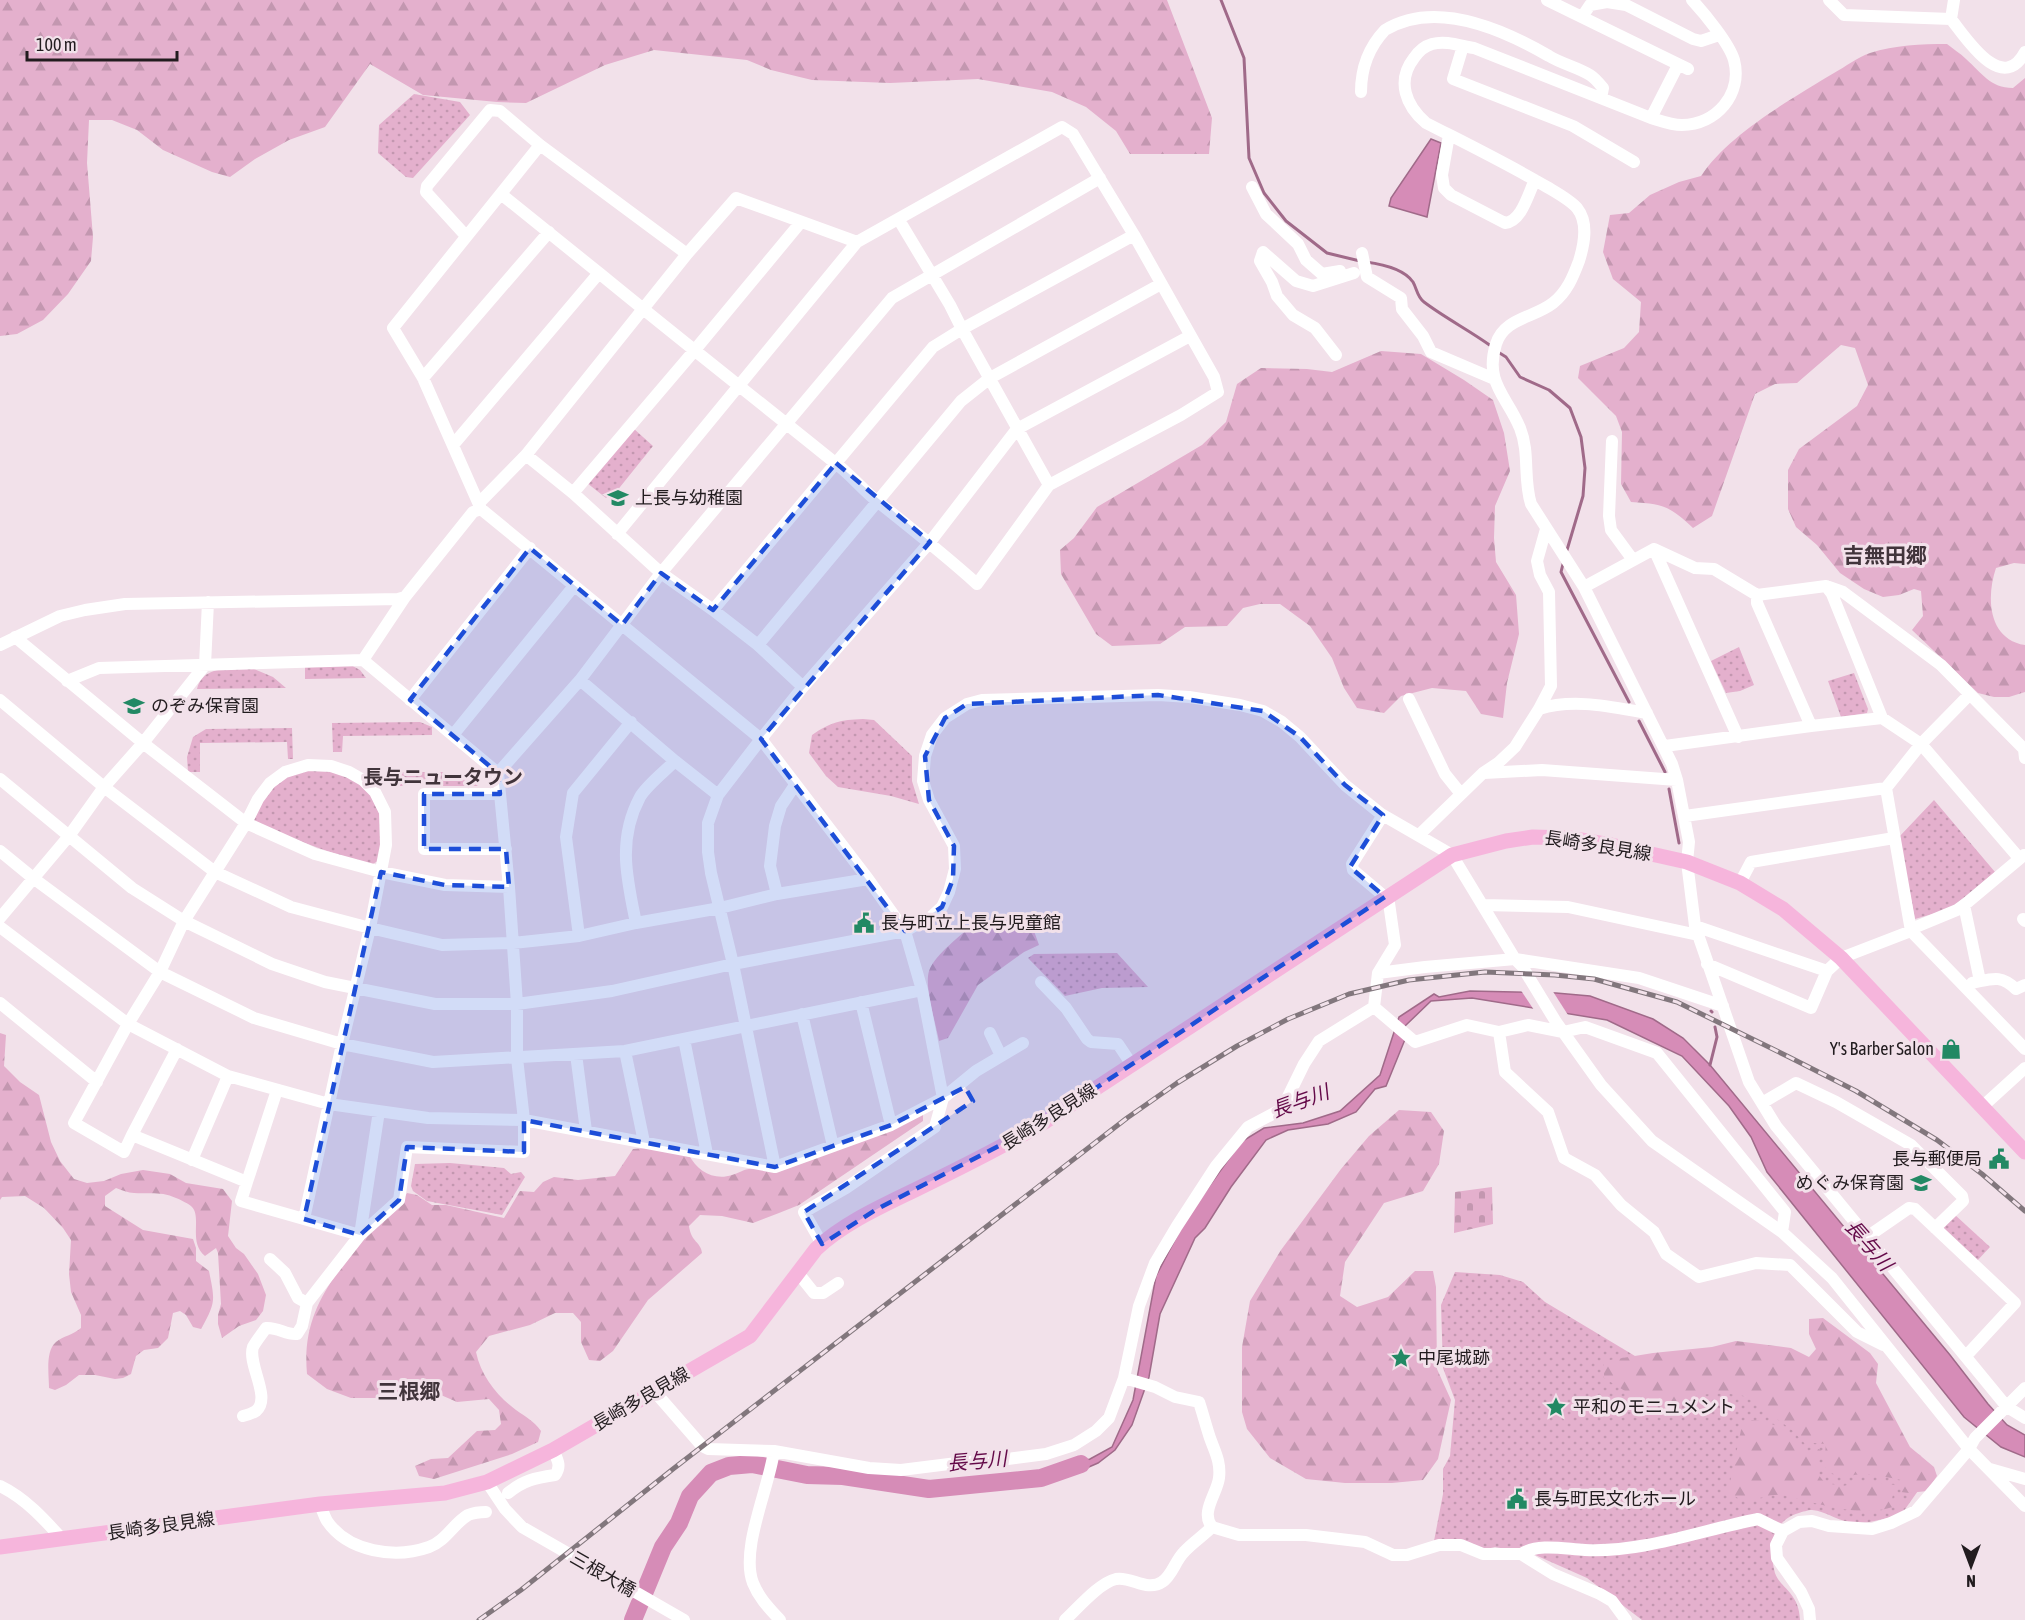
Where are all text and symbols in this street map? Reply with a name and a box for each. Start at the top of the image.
scale bar [27,24,177,62]
text: 100 m [36,34,77,55]
school or university icon: 上長与幼稚園 [606,486,630,510]
place label: 上長与幼稚園 [635,487,743,508]
district label: 吉無田郷 [1843,543,1927,567]
school or university icon: のぞみ保育園 [122,694,146,718]
place label: のぞみ保育園 [151,695,259,716]
district label: 長与ニュータウン [363,765,523,788]
street label: 長崎多良見線 [1543,827,1653,864]
public building icon: 長与町立上長与児童館 [852,911,876,935]
place label: 長与町立上長与児童館 [881,912,1061,933]
shop icon: Y's Barber Salon [1939,1037,1963,1061]
place label: Y's Barber Salon [1830,1038,1934,1059]
street label: 長崎多良見線 [997,1079,1100,1154]
water label: 長与川 [1268,1079,1334,1122]
public building icon: 長与郵便局 [1987,1147,2011,1171]
place label: 長与郵便局 [1892,1148,1982,1169]
school or university icon: めぐみ保育園 [1909,1171,1933,1195]
place label: めぐみ保育園 [1795,1172,1904,1193]
water label: 長与川 [1841,1214,1899,1276]
place icon: 中尾城跡 [1389,1346,1413,1370]
place label: 中尾城跡 [1418,1347,1490,1368]
street label: 長崎多良見線 [589,1362,693,1435]
district label: 三根郷 [378,1379,441,1403]
place icon: 平和のモニュメント [1544,1395,1568,1419]
place label: 平和のモニュメント [1573,1396,1735,1417]
water label: 長与川 [946,1446,1010,1475]
public building icon: 長与町民文化ホール [1505,1487,1529,1511]
place label: 長与町民文化ホール [1534,1488,1696,1509]
street label: 長崎多良見線 [106,1508,216,1543]
north arrow [1941,1536,2001,1596]
street label: 三根大橋 [567,1546,640,1601]
text: N [1966,1572,1976,1590]

